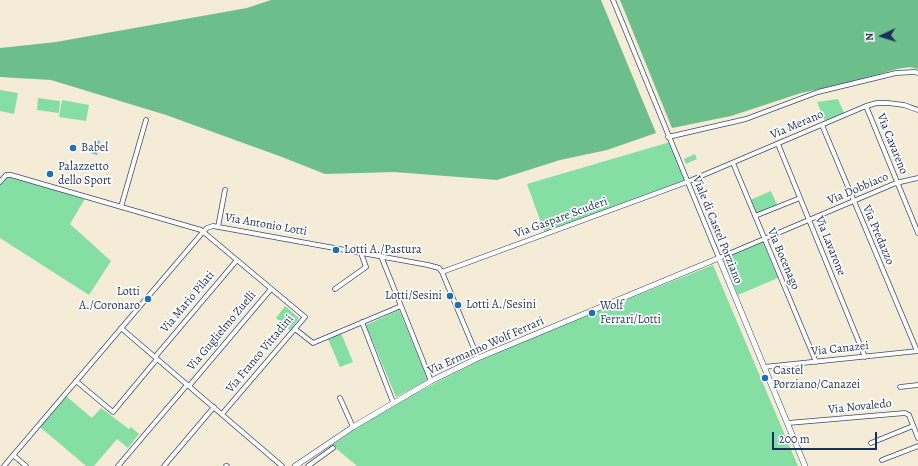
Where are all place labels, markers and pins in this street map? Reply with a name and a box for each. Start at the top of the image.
place label: Babel [81,141,108,155]
marker: Babel [68,143,78,153]
place label: Palazzetto dello Sport [58,160,111,188]
marker: Palazzetto dello Sport [45,169,55,179]
place label: Lotti A./Pastura [344,243,422,257]
marker: Lotti A./Pastura [331,245,341,255]
place label: Lotti A./Coronaro [79,285,140,313]
place label: Lotti/Sesini [385,289,442,303]
marker: Lotti/Sesini [445,291,455,301]
marker: Lotti A./Coronaro [143,294,153,304]
place label: Lotti A./Sesini [466,298,536,312]
place label: Wolf Ferrari/Lotti [600,299,661,327]
marker: Lotti A./Sesini [453,300,463,310]
marker: Wolf Ferrari/Lotti [587,308,597,318]
place label: Castel Porziano/Canazei [773,364,860,392]
marker: Castel Porziano/Canazei [760,373,770,383]

